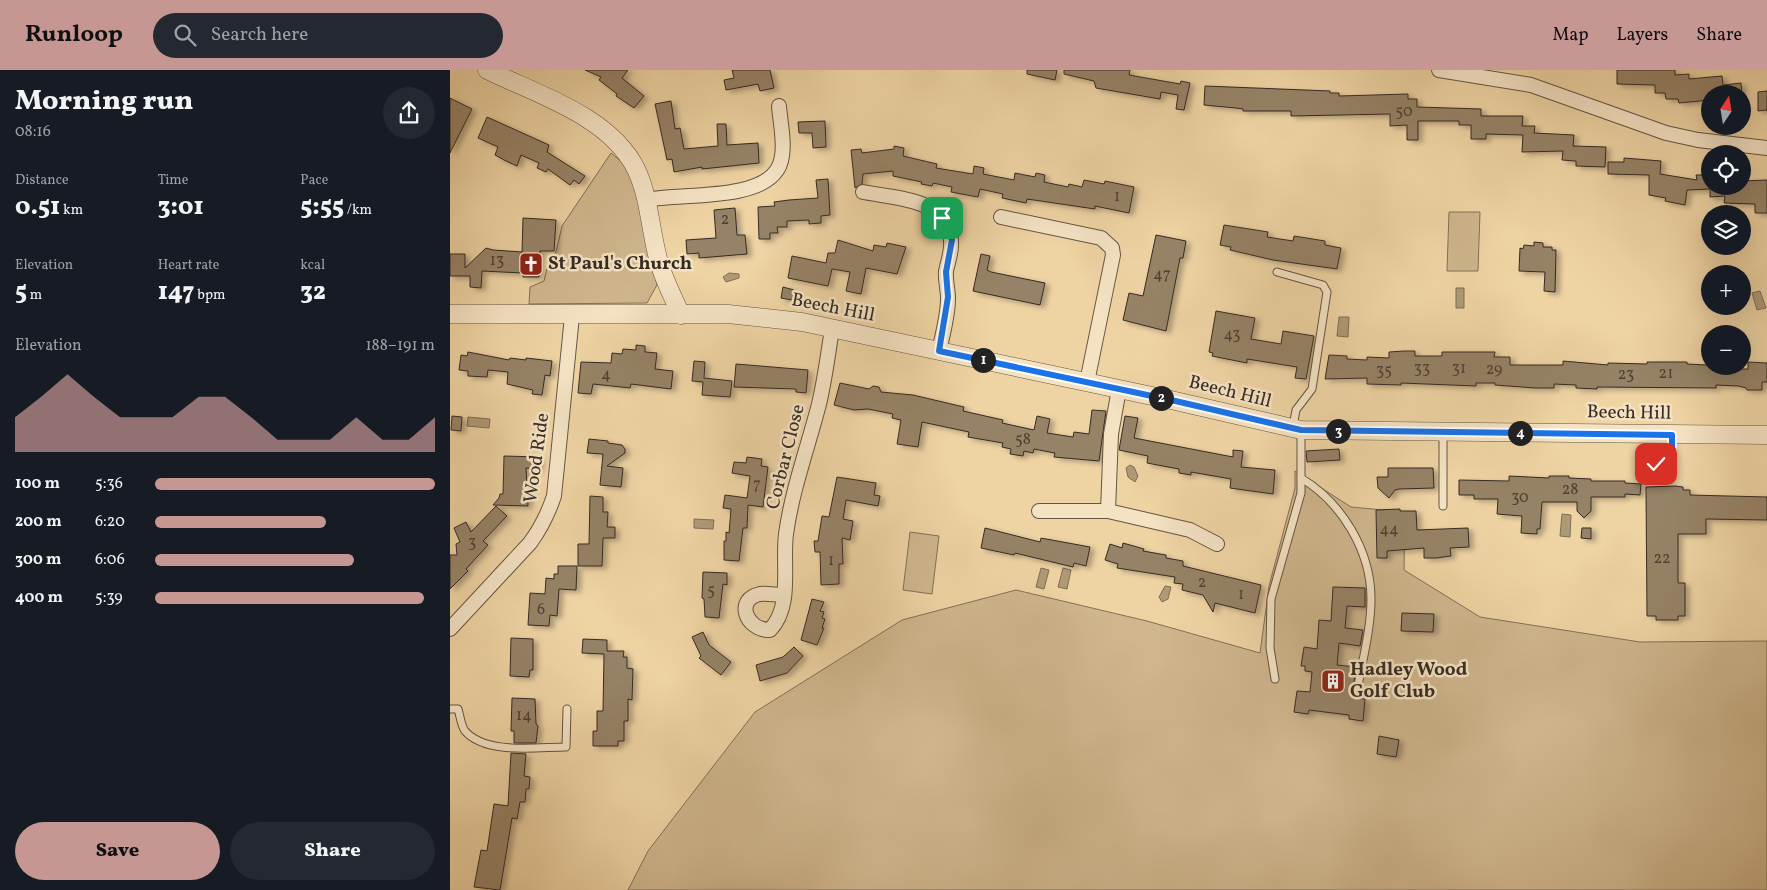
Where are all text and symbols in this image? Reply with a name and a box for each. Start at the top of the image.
search box [153,13,503,58]
text: Runloop [25,18,123,52]
icon: search [171,21,199,49]
text: Search here [211,22,308,48]
text: Map [1552,23,1588,48]
text: Layers [1616,23,1668,48]
text: Share [1696,23,1742,48]
text: Morning run [15,82,193,121]
north arrow [1701,85,1751,135]
map controls [1701,85,1751,375]
button: share [383,87,435,139]
house number: 50 [1396,101,1413,123]
text: 08:16 [15,121,51,143]
button: locate [1701,145,1751,195]
text: Distance [15,171,69,190]
text: Time [158,171,188,190]
text: Pace [300,171,328,190]
house number: 1 [1114,186,1120,208]
text: 0.51 [15,190,60,225]
text: 3:01 [158,190,204,225]
text: 5:55 [300,190,344,225]
pin [921,197,963,239]
text: km [60,201,83,220]
text: /km [344,201,372,220]
icon: arrive [928,204,956,232]
button: layers [1701,205,1751,255]
house number: 2 [721,209,729,231]
house number: 13 [490,250,504,272]
church icon: St Paul's Church [518,251,544,277]
place label: St Paul's Church [548,251,692,277]
text: Elevation [15,256,73,275]
text: Heart rate [158,256,219,275]
text: kcal [300,256,325,275]
house number: 47 [1153,264,1171,286]
button: + [1701,265,1751,315]
text: 5 [15,275,27,310]
text: 147 [158,275,194,310]
text: 32 [300,275,326,310]
text: m [27,286,42,305]
text: bpm [194,286,225,305]
street label: Beech Hill [789,287,877,329]
house number: 43 [1223,324,1241,346]
button: − [1701,325,1751,375]
text: Elevation [15,335,82,357]
text: 188–191 m [365,335,435,357]
pin: 1 [970,348,996,372]
text: 1 [981,351,986,370]
house number: 33 [1414,358,1430,380]
house number: 31 [1452,358,1466,380]
house number: 29 [1486,359,1502,381]
house number: 35 [1376,360,1392,382]
house number: 21 [1659,363,1673,385]
house number: 4 [601,364,611,386]
house number: 23 [1618,364,1634,386]
street label: Beech Hill [1186,369,1274,415]
pin: 2 [1148,386,1174,410]
text: 2 [1158,389,1165,408]
street label: Beech Hill [1587,399,1672,427]
street label: Corbar Close [760,402,812,512]
street label: Wood Ride [518,411,556,505]
pin: 3 [1326,418,1350,444]
pin: 4 [1508,420,1532,446]
text: 3 [1335,422,1342,441]
text: 4 [1516,424,1525,443]
house number: 58 [1015,429,1031,451]
pin [1635,443,1677,485]
icon: check [1642,450,1670,478]
text: 100 m [15,473,60,495]
text: 5:36 [95,473,123,495]
house number: 7 [753,474,761,496]
house number: 28 [1562,479,1578,501]
house number: 30 [1511,487,1529,509]
text: 200 m [15,511,62,533]
text: 6:20 [95,511,125,533]
house number: 44 [1379,519,1399,541]
house number: 3 [468,532,476,554]
house number: 22 [1653,548,1671,570]
text: 300 m [15,549,61,571]
text: 6:06 [95,549,125,571]
house number: 1 [828,550,834,572]
house number: 2 [1198,572,1206,594]
house number: 5 [707,580,715,602]
house number: 1 [1238,584,1244,606]
text: 400 m [15,587,63,609]
text: 5:39 [95,587,123,609]
house number: 6 [537,599,545,621]
place label: Hadley Wood Golf Club [1350,657,1468,705]
building icon: Hadley Wood Golf Club [1320,668,1346,694]
house number: 14 [516,705,532,727]
button: Save [15,822,220,880]
button: Share [230,822,435,880]

